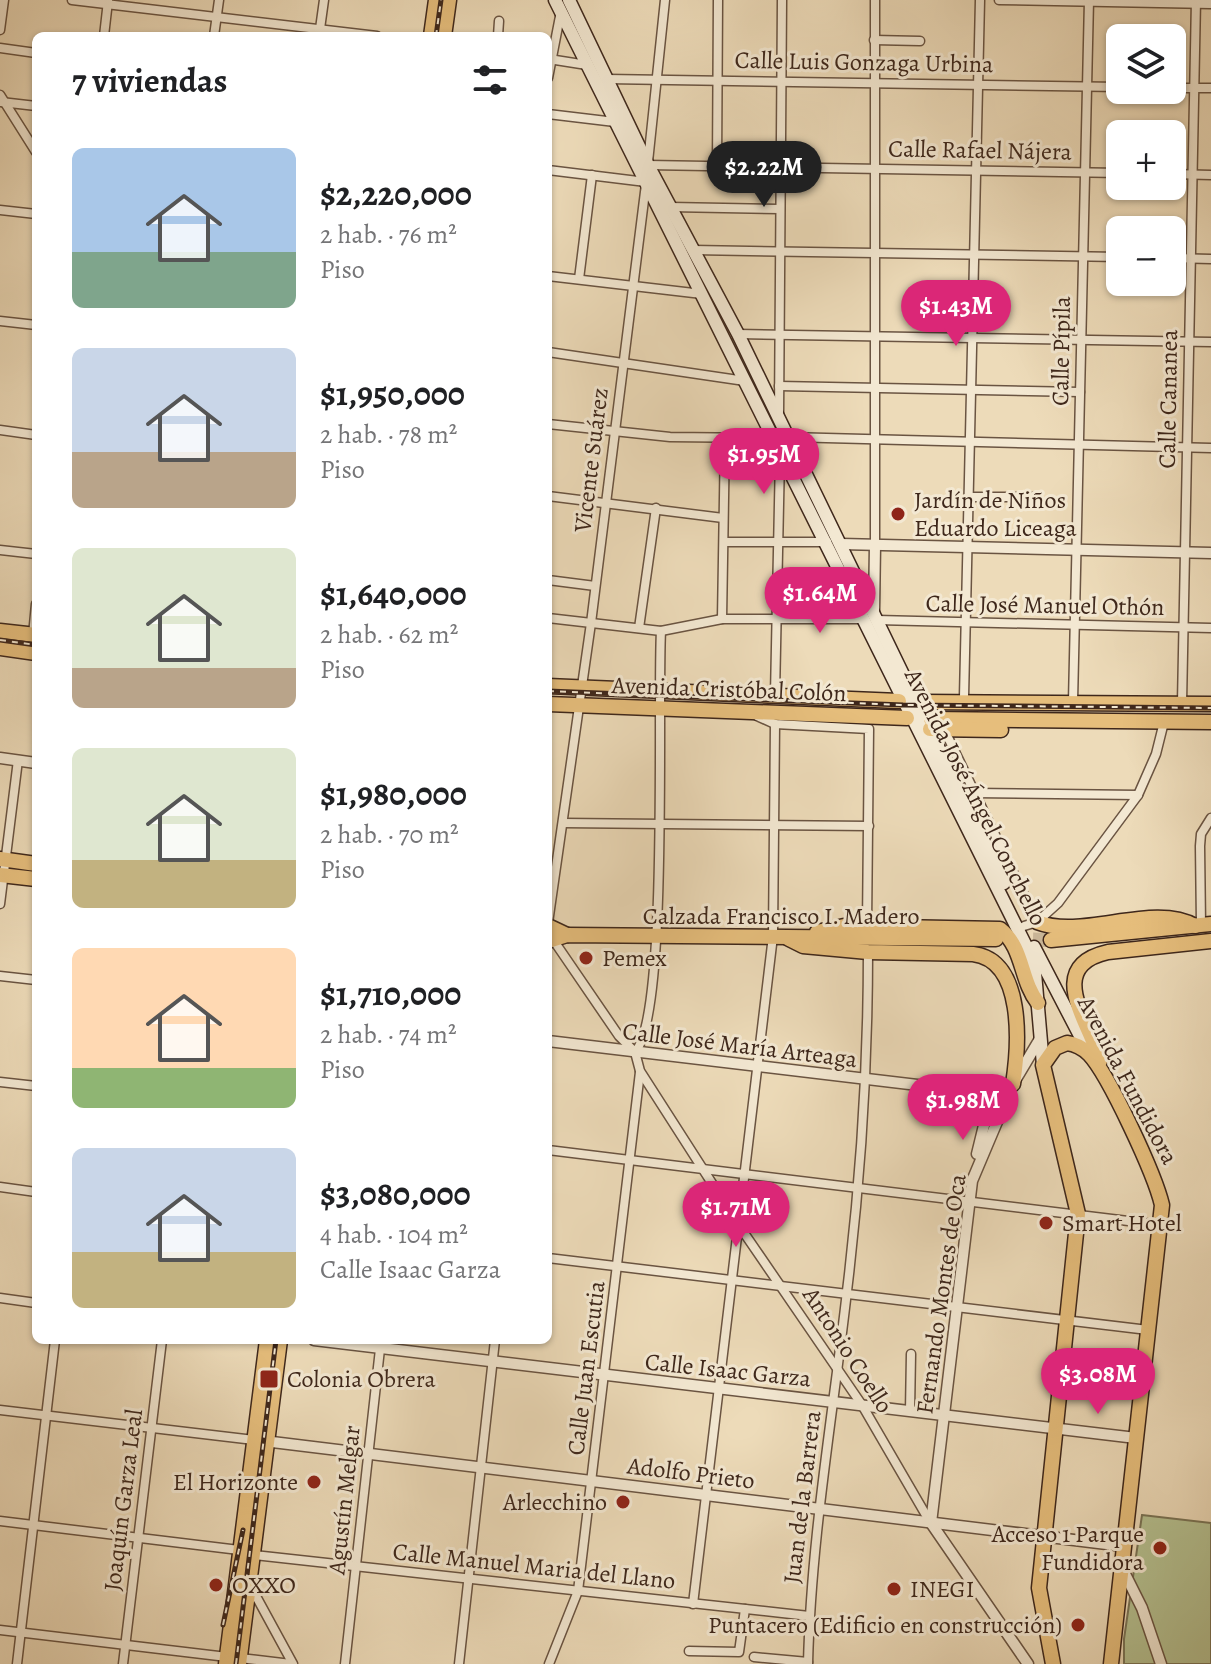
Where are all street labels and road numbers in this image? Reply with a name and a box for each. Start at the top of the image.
street label: Calle Luis Gonzaga Urbina [734,44,994,80]
street label: Calle Rafael Nájera [888,132,1073,168]
street label: Calle Pípila [1044,295,1078,406]
street label: Calle Cananea [1151,328,1185,469]
street label: Vicente Suárez [566,386,616,535]
street label: Calle José Manuel Othón [925,587,1165,623]
street label: Avenida José Ángel Conchello [897,662,1055,931]
street label: Avenida Cristóbal Colón [610,669,847,709]
street label: Calzada Francisco I. Madero [643,900,919,932]
street label: Avenida Fundidora [1070,989,1186,1171]
street label: Calle José María Arteaga [621,1015,860,1075]
street label: Fernando Montes de Oca [908,1171,974,1416]
street label: Calle Juan Escutia [559,1278,613,1457]
street label: Antonio Coello [795,1280,901,1419]
street label: Calle Isaac Garza [643,1345,813,1395]
street label: Joaquín Garza Leal [96,1407,150,1593]
street label: Juan de la Barrera [776,1408,829,1585]
street label: Agustín Melgar [320,1424,368,1577]
street label: Adolfo Prieto [624,1449,757,1497]
street label: Calle Manuel Maria del Llano [391,1535,677,1597]

